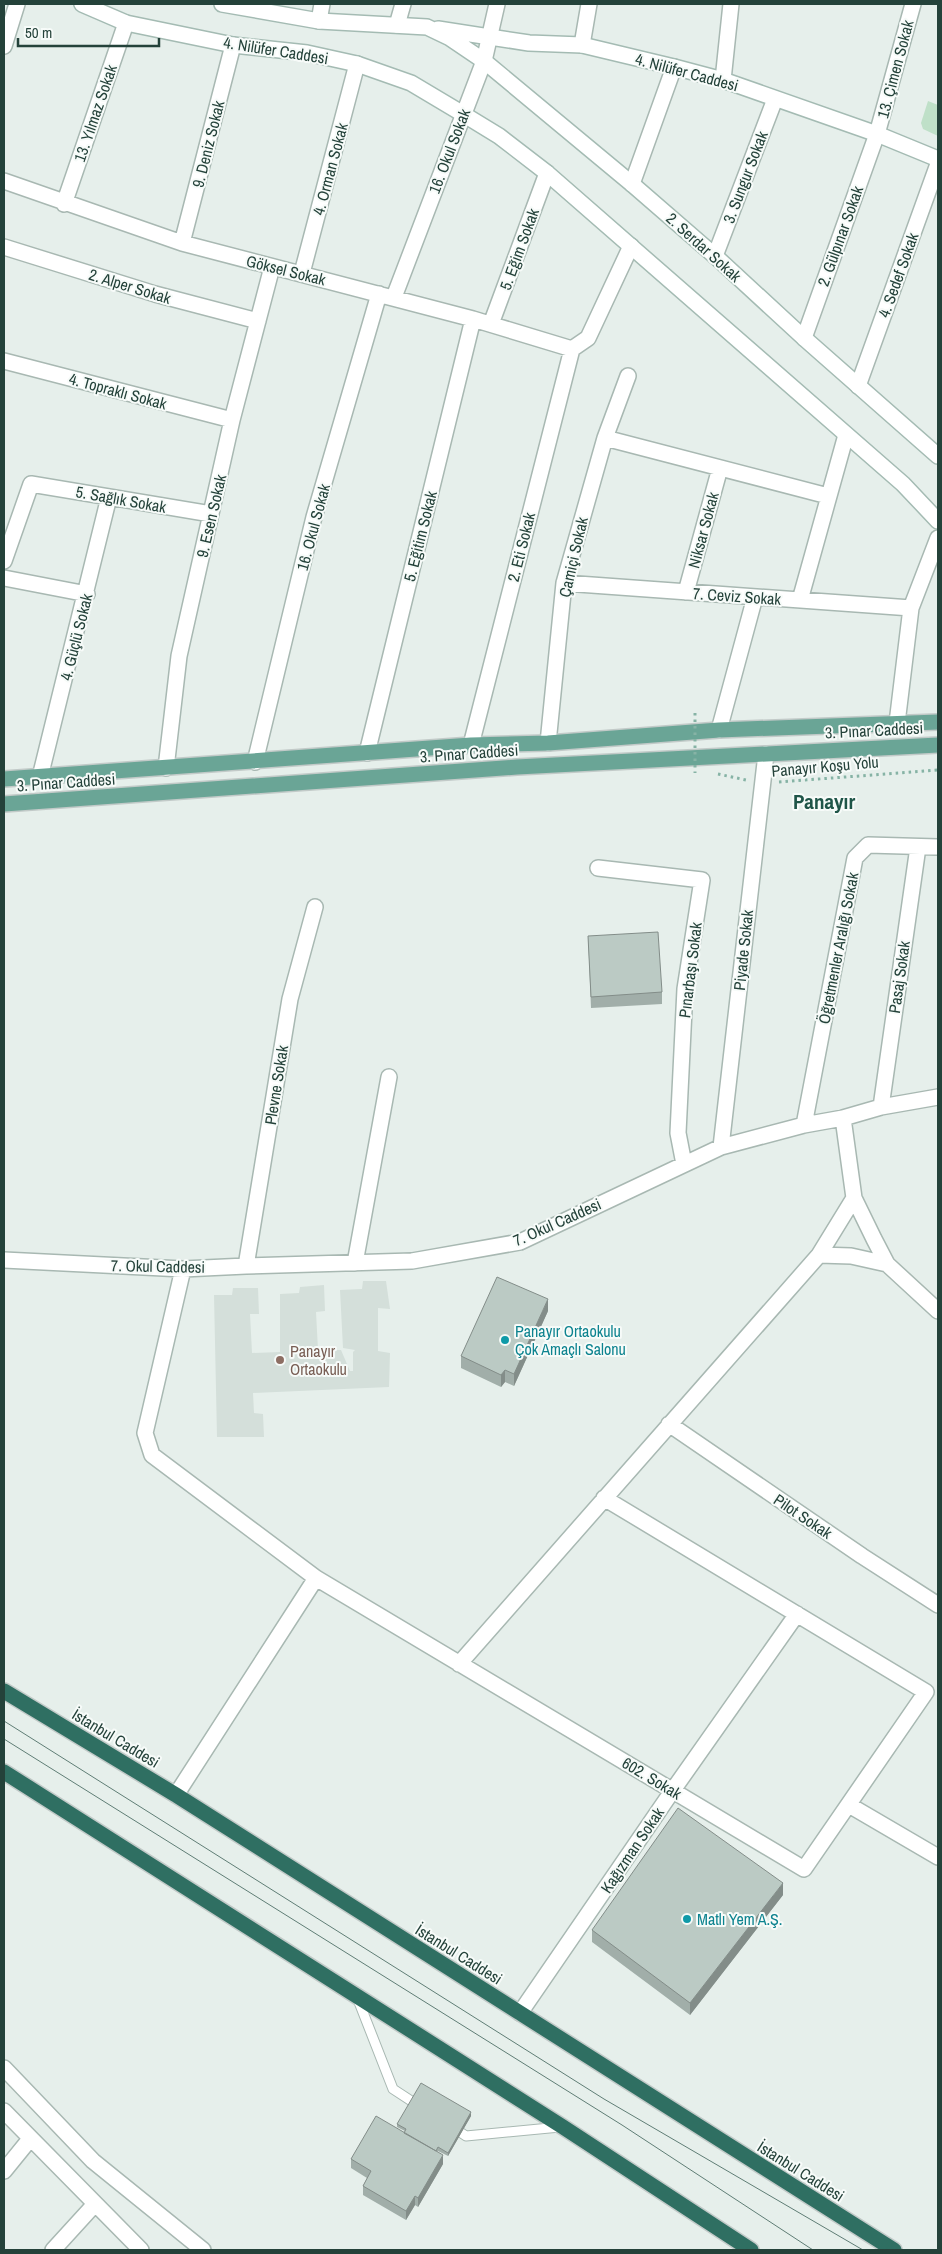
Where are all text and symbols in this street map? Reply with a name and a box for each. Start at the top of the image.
scale bar [18,15,159,47]
street label: 13. Çimen Sokak [871,17,919,120]
text: 50 m [25,22,52,43]
street label: 4. Nilüfer Caddesi [222,31,330,69]
street label: 4. Nilüfer Caddesi [633,48,741,96]
street label: 13. Yılmaz Sokak [68,61,122,165]
street label: 9. Deniz Sokak [187,98,230,190]
street label: 16. Okul Sokak [423,105,475,196]
street label: 4. Orman Sokak [307,120,353,218]
street label: 3. Sungur Sokak [717,127,773,226]
street label: 2. Gülpınar Sokak [812,182,868,289]
street label: 5. Eğim Sokak [494,205,544,293]
street label: 2. Serdar Sokak [662,207,747,287]
street label: 4. Sedef Sokak [872,229,924,321]
street label: Göksel Sokak [244,250,328,291]
street label: 2. Alper Sokak [86,263,174,309]
street label: 4. Topraklı Sokak [67,367,170,415]
street label: 9. Esen Sokak [191,472,231,560]
street label: 5. Sağlık Sokak [74,480,168,518]
street label: 16. Okul Sokak [291,481,335,573]
street label: 5. Eğitim Sokak [398,488,442,584]
street label: Niksar Sokak [682,489,724,571]
street label: 2. Eti Sokak [502,510,540,584]
street label: Çamiçi Sokak [553,514,593,599]
street label: 7. Ceviz Sokak [692,582,782,610]
street label: 4. Güçlü Sokak [55,591,98,683]
street label: 3. Pınar Caddesi [824,716,924,744]
street label: 3. Pınar Caddesi [419,739,519,767]
street label: Panayır Koşu Yolu [771,750,879,782]
street label: 3. Pınar Caddesi [16,768,116,796]
district label: Panayır [793,787,855,816]
street label: Öğretmenler Aralığı Sokak [813,870,864,1026]
street label: Piyade Sokak [728,908,758,991]
street label: Pınarbaşı Sokak [673,920,707,1019]
street label: Pasaj Sokak [883,939,915,1015]
street label: Plevne Sokak [259,1043,293,1126]
street label: 7. Okul Caddesi [510,1193,604,1251]
street label: 7. Okul Caddesi [111,1254,205,1278]
place label: Panayır Ortaokulu Çok Amaçlı Salonu [515,1320,626,1360]
marker: Panayır Ortaokulu Çok Amaçlı Salonu [499,1334,511,1346]
place label: Panayır Ortaokulu [290,1340,347,1380]
marker: Panayır Ortaokulu [274,1354,286,1366]
street label: Pilot Sokak [769,1488,837,1544]
street label: İstanbul Caddesi [68,1703,164,1773]
street label: 602. Sokak [618,1752,686,1805]
street label: Kağızman Sokak [595,1802,669,1897]
place label: Matlı Yem A.Ş. [697,1908,783,1930]
marker: Matlı Yem A.Ş. [681,1913,693,1925]
street label: İstanbul Caddesi [411,1919,507,1989]
street label: İstanbul Caddesi [753,2136,849,2206]

